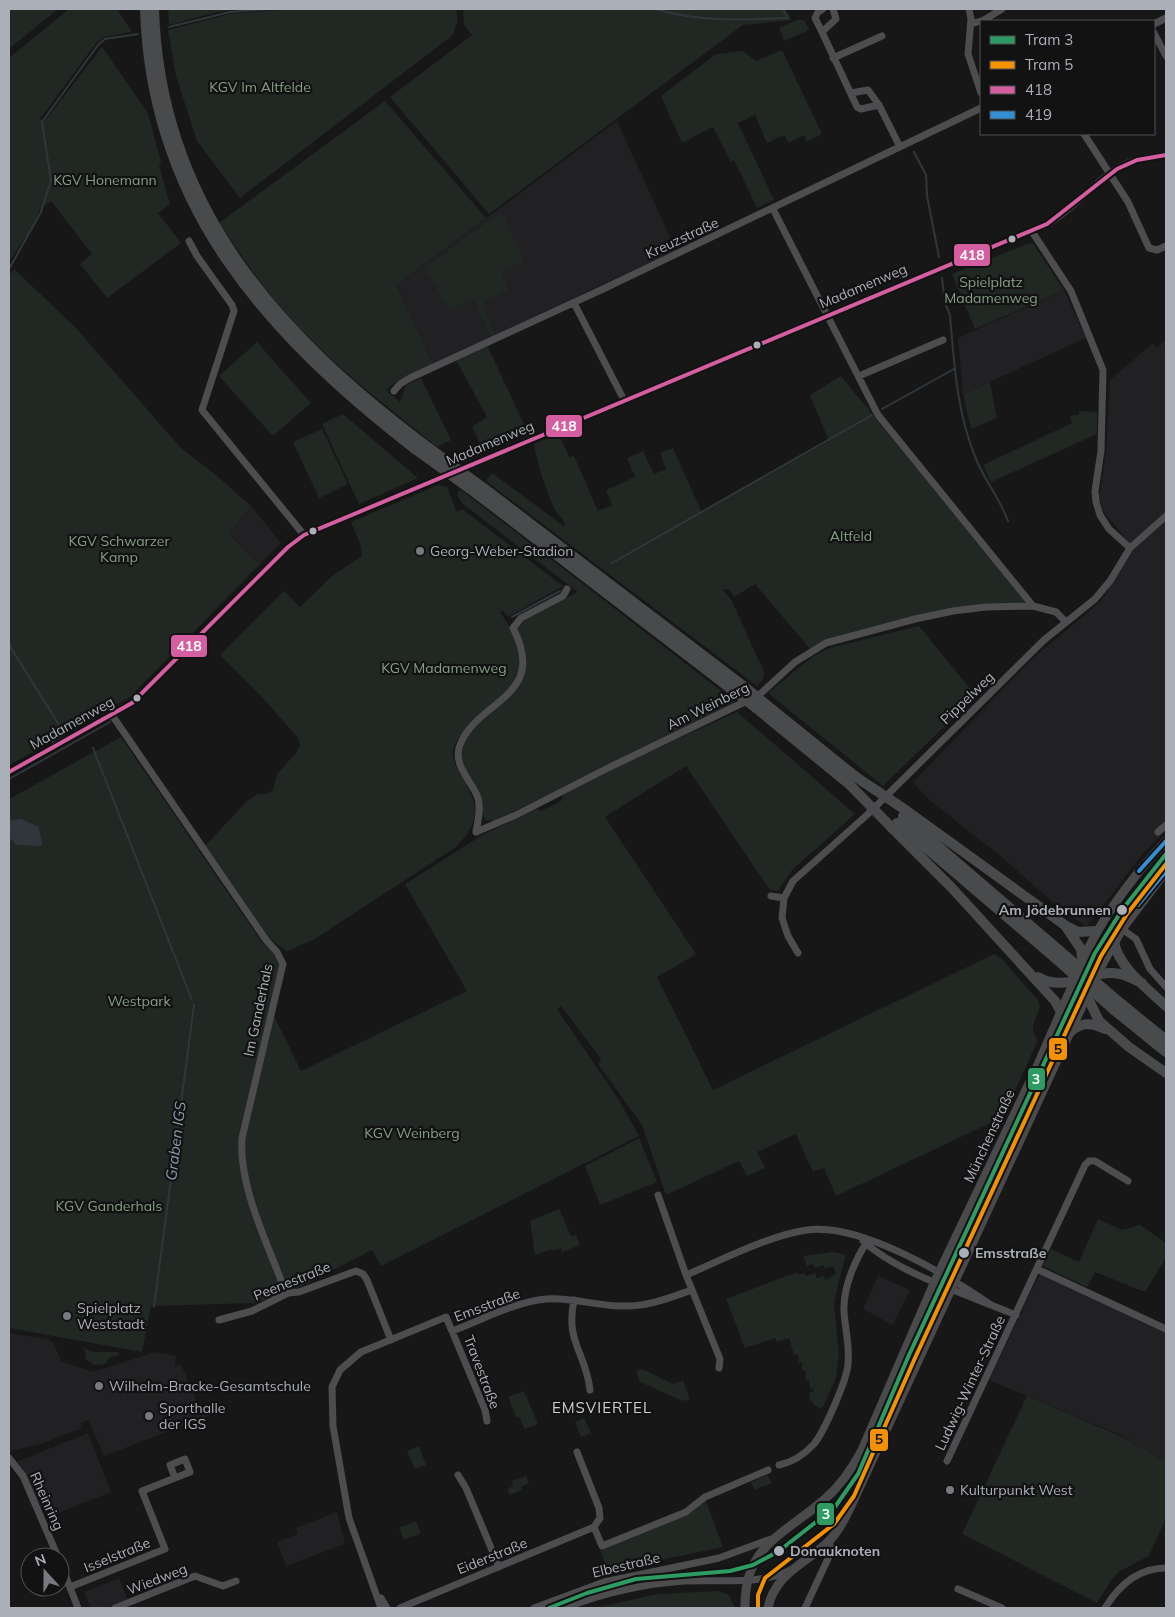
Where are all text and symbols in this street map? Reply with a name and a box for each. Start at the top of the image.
legend [980,20,1155,135]
text: Tram 3 [1025,30,1073,49]
text: Tram 5 [1025,55,1073,74]
park label: KGV Im Altfelde [209,78,311,96]
text: 418 [1025,80,1052,99]
text: 419 [1025,105,1052,124]
park label: KGV Honemann [53,171,157,189]
street label: Kreuzstraße [643,213,721,263]
unlabelled marker [1007,234,1017,244]
line badge: 418 [953,243,991,267]
text: 418 [959,246,985,264]
street label: Madamenweg [817,259,909,313]
park label: Spielplatz Madamenweg [944,273,1038,307]
unlabelled marker [752,340,762,350]
line badge: 418 [545,414,583,438]
street label: Madamenweg [444,416,536,470]
text: 418 [551,417,577,435]
unlabelled marker [308,526,318,536]
park label: Altfeld [830,527,872,545]
park label: KGV Schwarzer Kamp [68,532,170,566]
place label: Georg-Weber-Stadion [430,542,573,560]
marker: Georg-Weber-Stadion [414,545,426,557]
line badge: 418 [170,634,208,658]
text: 418 [176,637,202,655]
park label: KGV Madamenweg [381,659,507,677]
street label: Pippelweg [936,668,998,728]
street label: Am Weinberg [664,678,752,734]
street label: Madamenweg [27,692,117,754]
unlabelled marker [132,693,142,703]
place label: Am Jödebrunnen [999,901,1111,919]
marker: Am Jödebrunnen [1115,903,1129,917]
street label: Im Ganderhals [239,962,277,1058]
park label: Westpark [107,992,171,1010]
line badge: 5 [1048,1037,1068,1061]
text: 5 [1054,1040,1062,1058]
line badge: 3 [1027,1067,1046,1091]
text: 3 [1032,1070,1040,1088]
street label: Münchenstraße [960,1086,1018,1186]
water label: Graben IGS [161,1100,190,1182]
park label: KGV Weinberg [364,1124,460,1142]
park label: KGV Ganderhals [56,1197,162,1215]
place label: Emsstraße [975,1244,1047,1262]
marker: Emsstraße [957,1246,971,1260]
street label: Peenestraße [251,1257,333,1305]
street label: Emsstraße [451,1284,523,1326]
place label: Spielplatz Weststadt [77,1299,145,1333]
marker: Spielplatz Weststadt [61,1310,73,1322]
street label: Ludwig-Winter-Straße [931,1313,1009,1453]
street label: Travestraße [460,1333,504,1411]
place label: Wilhelm-Bracke-Gesamtschule [109,1377,311,1395]
marker: Wilhelm-Bracke-Gesamtschule [93,1380,105,1392]
district label: EMSVIERTEL [552,1398,652,1417]
place label: Sporthalle der IGS [159,1399,225,1433]
marker: Sporthalle der IGS [143,1410,155,1422]
line badge: 5 [869,1428,889,1452]
text: 5 [875,1430,883,1448]
street label: Rheinring [26,1469,68,1533]
place label: Kulturpunkt West [960,1481,1073,1499]
marker: Kulturpunkt West [944,1484,956,1496]
line badge: 3 [816,1502,835,1526]
text: 3 [822,1505,830,1523]
street label: Isselstraße [81,1534,153,1576]
street label: Eiderstraße [454,1534,530,1578]
place label: Donauknoten [790,1542,880,1560]
marker: Donauknoten [772,1544,786,1558]
north arrow [20,1547,70,1597]
street label: Elbestraße [590,1548,662,1582]
text: N [32,1550,49,1570]
street label: Wiedweg [124,1559,190,1599]

